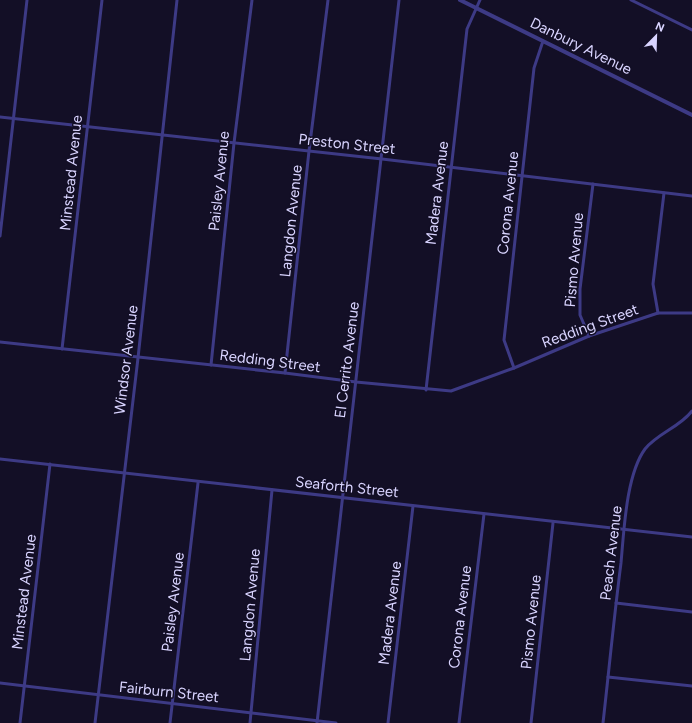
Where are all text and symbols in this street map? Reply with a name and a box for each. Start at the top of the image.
street label: Danbury Avenue [527,14,635,78]
north arrow [636,16,676,56]
text: N [653,20,666,35]
street label: Minstead Avenue [56,114,86,232]
street label: Paisley Avenue [205,130,233,232]
street label: Preston Street [298,130,397,158]
street label: Madera Avenue [422,140,452,246]
street label: Corona Avenue [494,150,522,256]
street label: Langdon Avenue [276,164,306,278]
street label: Pismo Avenue [561,212,587,308]
street label: Redding Street [539,300,641,352]
street label: El Cerrito Avenue [331,301,363,419]
street label: Windsor Avenue [110,304,142,416]
street label: Redding Street [219,346,322,376]
street label: Seaforth Street [294,473,400,501]
street label: Peach Avenue [596,505,626,601]
street label: Minstead Avenue [8,533,40,651]
street label: Langdon Avenue [236,548,264,662]
street label: Paisley Avenue [158,551,188,653]
street label: Madera Avenue [375,560,405,666]
street label: Corona Avenue [445,564,475,670]
street label: Pismo Avenue [517,574,545,670]
street label: Fairburn Street [118,678,220,706]

